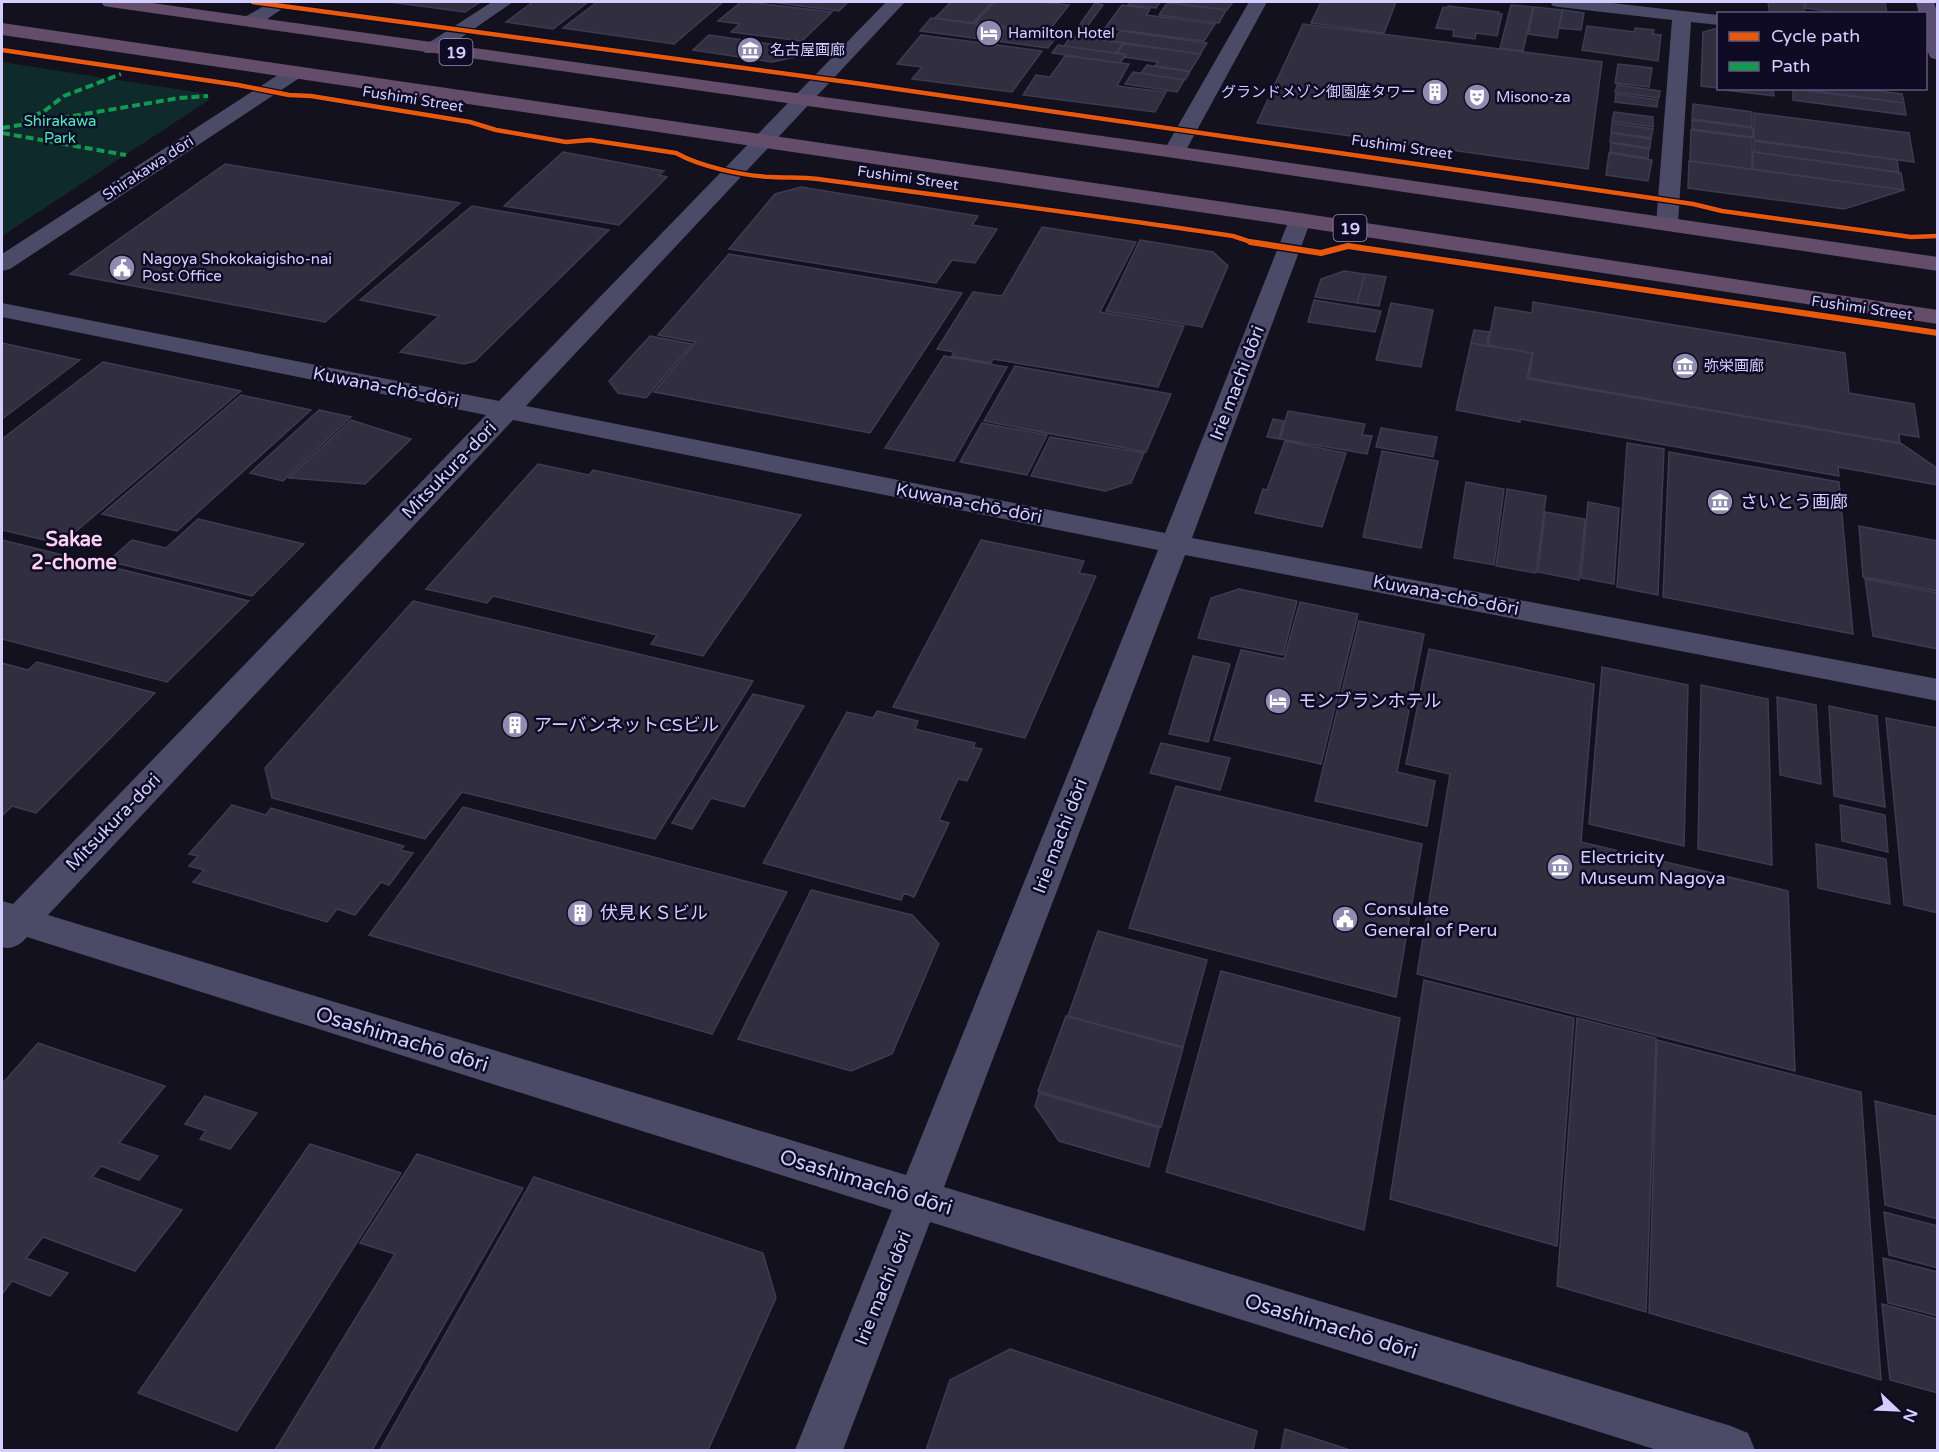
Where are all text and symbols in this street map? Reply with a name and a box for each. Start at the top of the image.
legend [1717,12,1927,90]
hotel icon: Hamilton Hotel [974,18,1004,48]
place label: Hamilton Hotel [1008,24,1115,42]
text: Cycle path [1771,25,1860,47]
museum icon: 名古屋画廊 [735,35,765,65]
road number: 19 [440,39,472,65]
place label: 名古屋画廊 [770,41,845,59]
text: Path [1771,55,1810,77]
building icon: グランドメゾン御園座タワー [1420,77,1450,107]
street label: Fushimi Street [361,82,465,116]
theatre icon: Misono-za [1462,82,1492,112]
place label: グランドメゾン御園座タワー [1221,83,1416,101]
place label: Misono-za [1496,88,1571,106]
park label: Shirakawa Park [24,112,96,147]
street label: Fushimi Street [1350,131,1454,163]
street label: Shirakawa dōri [99,132,197,204]
street label: Fushimi Street [856,162,960,194]
road number: 19 [1334,215,1366,241]
place label: Nagoya Shokokaigisho-nai Post Office [142,250,332,285]
public building icon: Nagoya Shokokaigisho-nai Post Office [107,253,137,283]
street label: Fushimi Street [1810,292,1914,324]
street label: Irie machi dōri [1205,322,1269,444]
museum icon: 弥栄画廊 [1670,351,1700,381]
place label: 弥栄画廊 [1704,357,1764,375]
street label: Kuwana-chō-dōri [311,362,461,412]
street label: Mitsukura-dori [397,417,501,523]
street label: Kuwana-chō-dōri [894,478,1044,528]
museum icon: さいとう画廊 [1705,487,1735,517]
place label: さいとう画廊 [1740,491,1848,513]
district label: Sakae 2-chome [31,528,117,575]
street label: Kuwana-chō-dōri [1371,570,1521,620]
hotel icon: モンブランホテル [1263,686,1293,716]
place label: モンブランホテル [1298,690,1441,712]
building icon: アーバンネットCSビル [500,710,530,740]
place label: アーバンネットCSビル [534,714,719,736]
street label: Mitsukura-dori [61,769,165,875]
street label: Irie machi dōri [1028,775,1092,897]
place label: Electricity Museum Nagoya [1580,846,1726,889]
museum icon: Electricity Museum Nagoya [1545,852,1575,882]
building icon: 伏見ＫＳビル [565,898,595,928]
place label: Consulate General of Peru [1364,898,1497,941]
place label: 伏見ＫＳビル [600,902,708,924]
public building icon: Consulate General of Peru [1330,904,1360,934]
street label: Osashimachō dōri [312,1001,491,1078]
street label: Osashimachō dōri [776,1144,955,1221]
street label: Irie machi dōri [850,1228,916,1348]
street label: Osashimachō dōri [1241,1288,1420,1365]
north arrow [1867,1380,1927,1440]
text: N [1898,1406,1922,1425]

